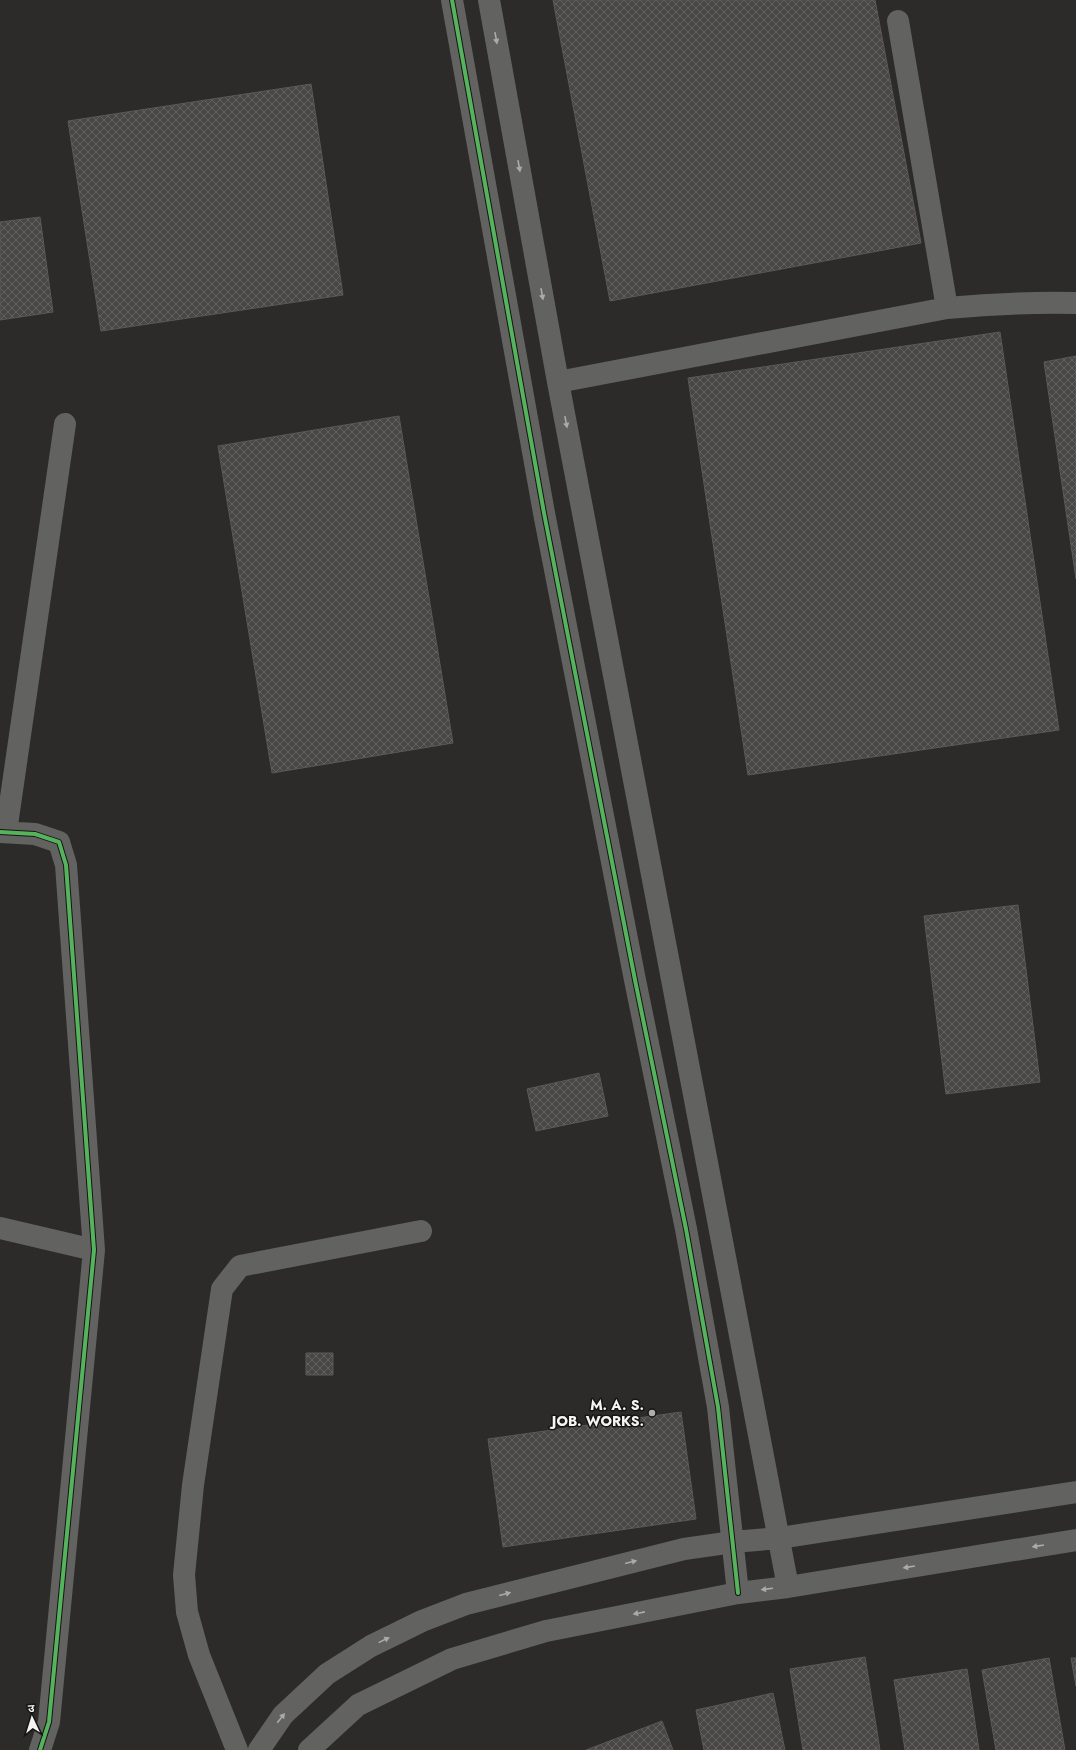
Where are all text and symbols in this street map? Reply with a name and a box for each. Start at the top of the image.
one-way arrow [493,32,499,44]
one-way arrow [516,160,522,172]
one-way arrow [539,288,545,300]
one-way arrow [563,416,569,428]
place label: M. A. S. JOB. WORKS. [549,1395,644,1431]
marker: M. A. S. JOB. WORKS. [647,1408,657,1418]
one-way arrow [1031,1543,1044,1549]
one-way arrow [625,1559,637,1565]
one-way arrow [903,1564,915,1570]
one-way arrow [761,1586,773,1592]
one-way arrow [499,1591,511,1597]
one-way arrow [633,1610,645,1616]
one-way arrow [378,1636,389,1643]
north arrow [12,1698,52,1738]
text: उ [28,1700,36,1716]
one-way arrow [277,1713,285,1724]

